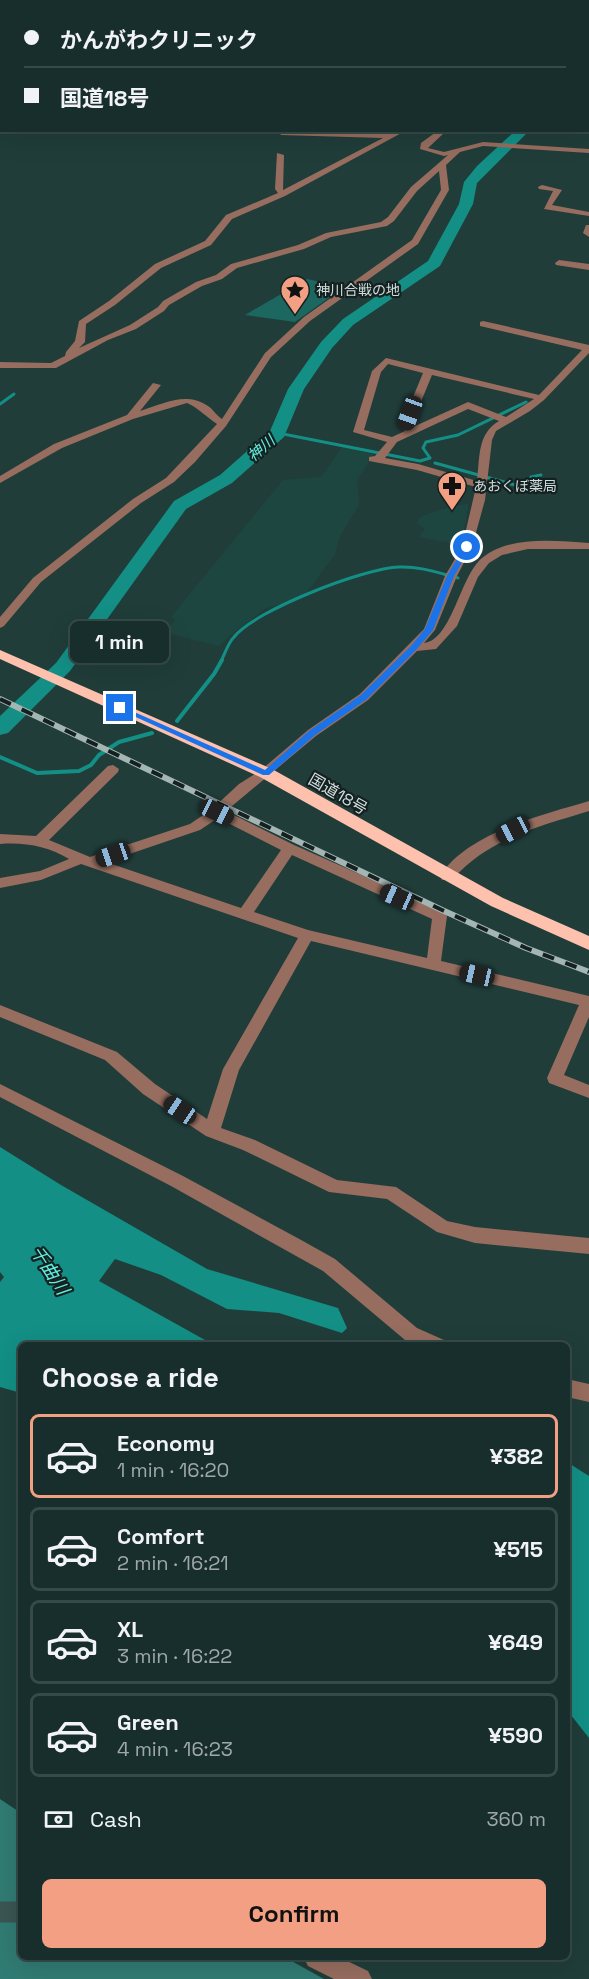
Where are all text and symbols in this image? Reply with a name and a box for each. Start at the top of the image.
text: かんがわクリニック [60,26,258,54]
text: 国道18号 [60,84,149,112]
place icon: 神川合戦の地 [279,274,311,316]
place label: 神川合戦の地 [316,281,400,299]
car [395,393,425,433]
water label: 神川 [243,430,280,465]
pharmacy icon: あおくぼ薬局 [436,470,468,512]
place label: あおくぼ薬局 [473,477,557,495]
route start [453,533,480,560]
callout: 1 min [70,621,170,663]
text: 1 min [95,629,144,655]
route end [106,694,133,721]
street label: 国道18号 [305,769,371,819]
car [197,796,237,828]
car [493,814,533,846]
car [93,841,133,869]
car [377,881,417,913]
car [457,962,497,988]
car [160,1092,200,1128]
water label: 千曲川 [26,1241,75,1301]
text: Choose a ride [42,1360,219,1395]
icon: car [45,1429,99,1483]
text: Economy [117,1429,215,1457]
text: ¥382 [490,1442,543,1470]
text: 1 min · 16:20 [117,1457,229,1483]
icon: car [45,1522,99,1576]
text: Comfort [117,1522,205,1550]
text: ¥515 [493,1535,543,1563]
text: 2 min · 16:21 [117,1550,229,1576]
icon: car [45,1615,99,1669]
text: XL [117,1615,143,1643]
text: ¥649 [488,1628,543,1656]
text: 3 min · 16:22 [117,1643,232,1669]
icon: car [45,1708,99,1762]
text: Green [117,1708,179,1736]
text: ¥590 [488,1721,543,1749]
text: 4 min · 16:23 [117,1736,233,1762]
icon: cash [42,1803,75,1836]
text: Cash [90,1805,142,1833]
text: 360 m [487,1806,546,1832]
button: Confirm [42,1879,546,1948]

